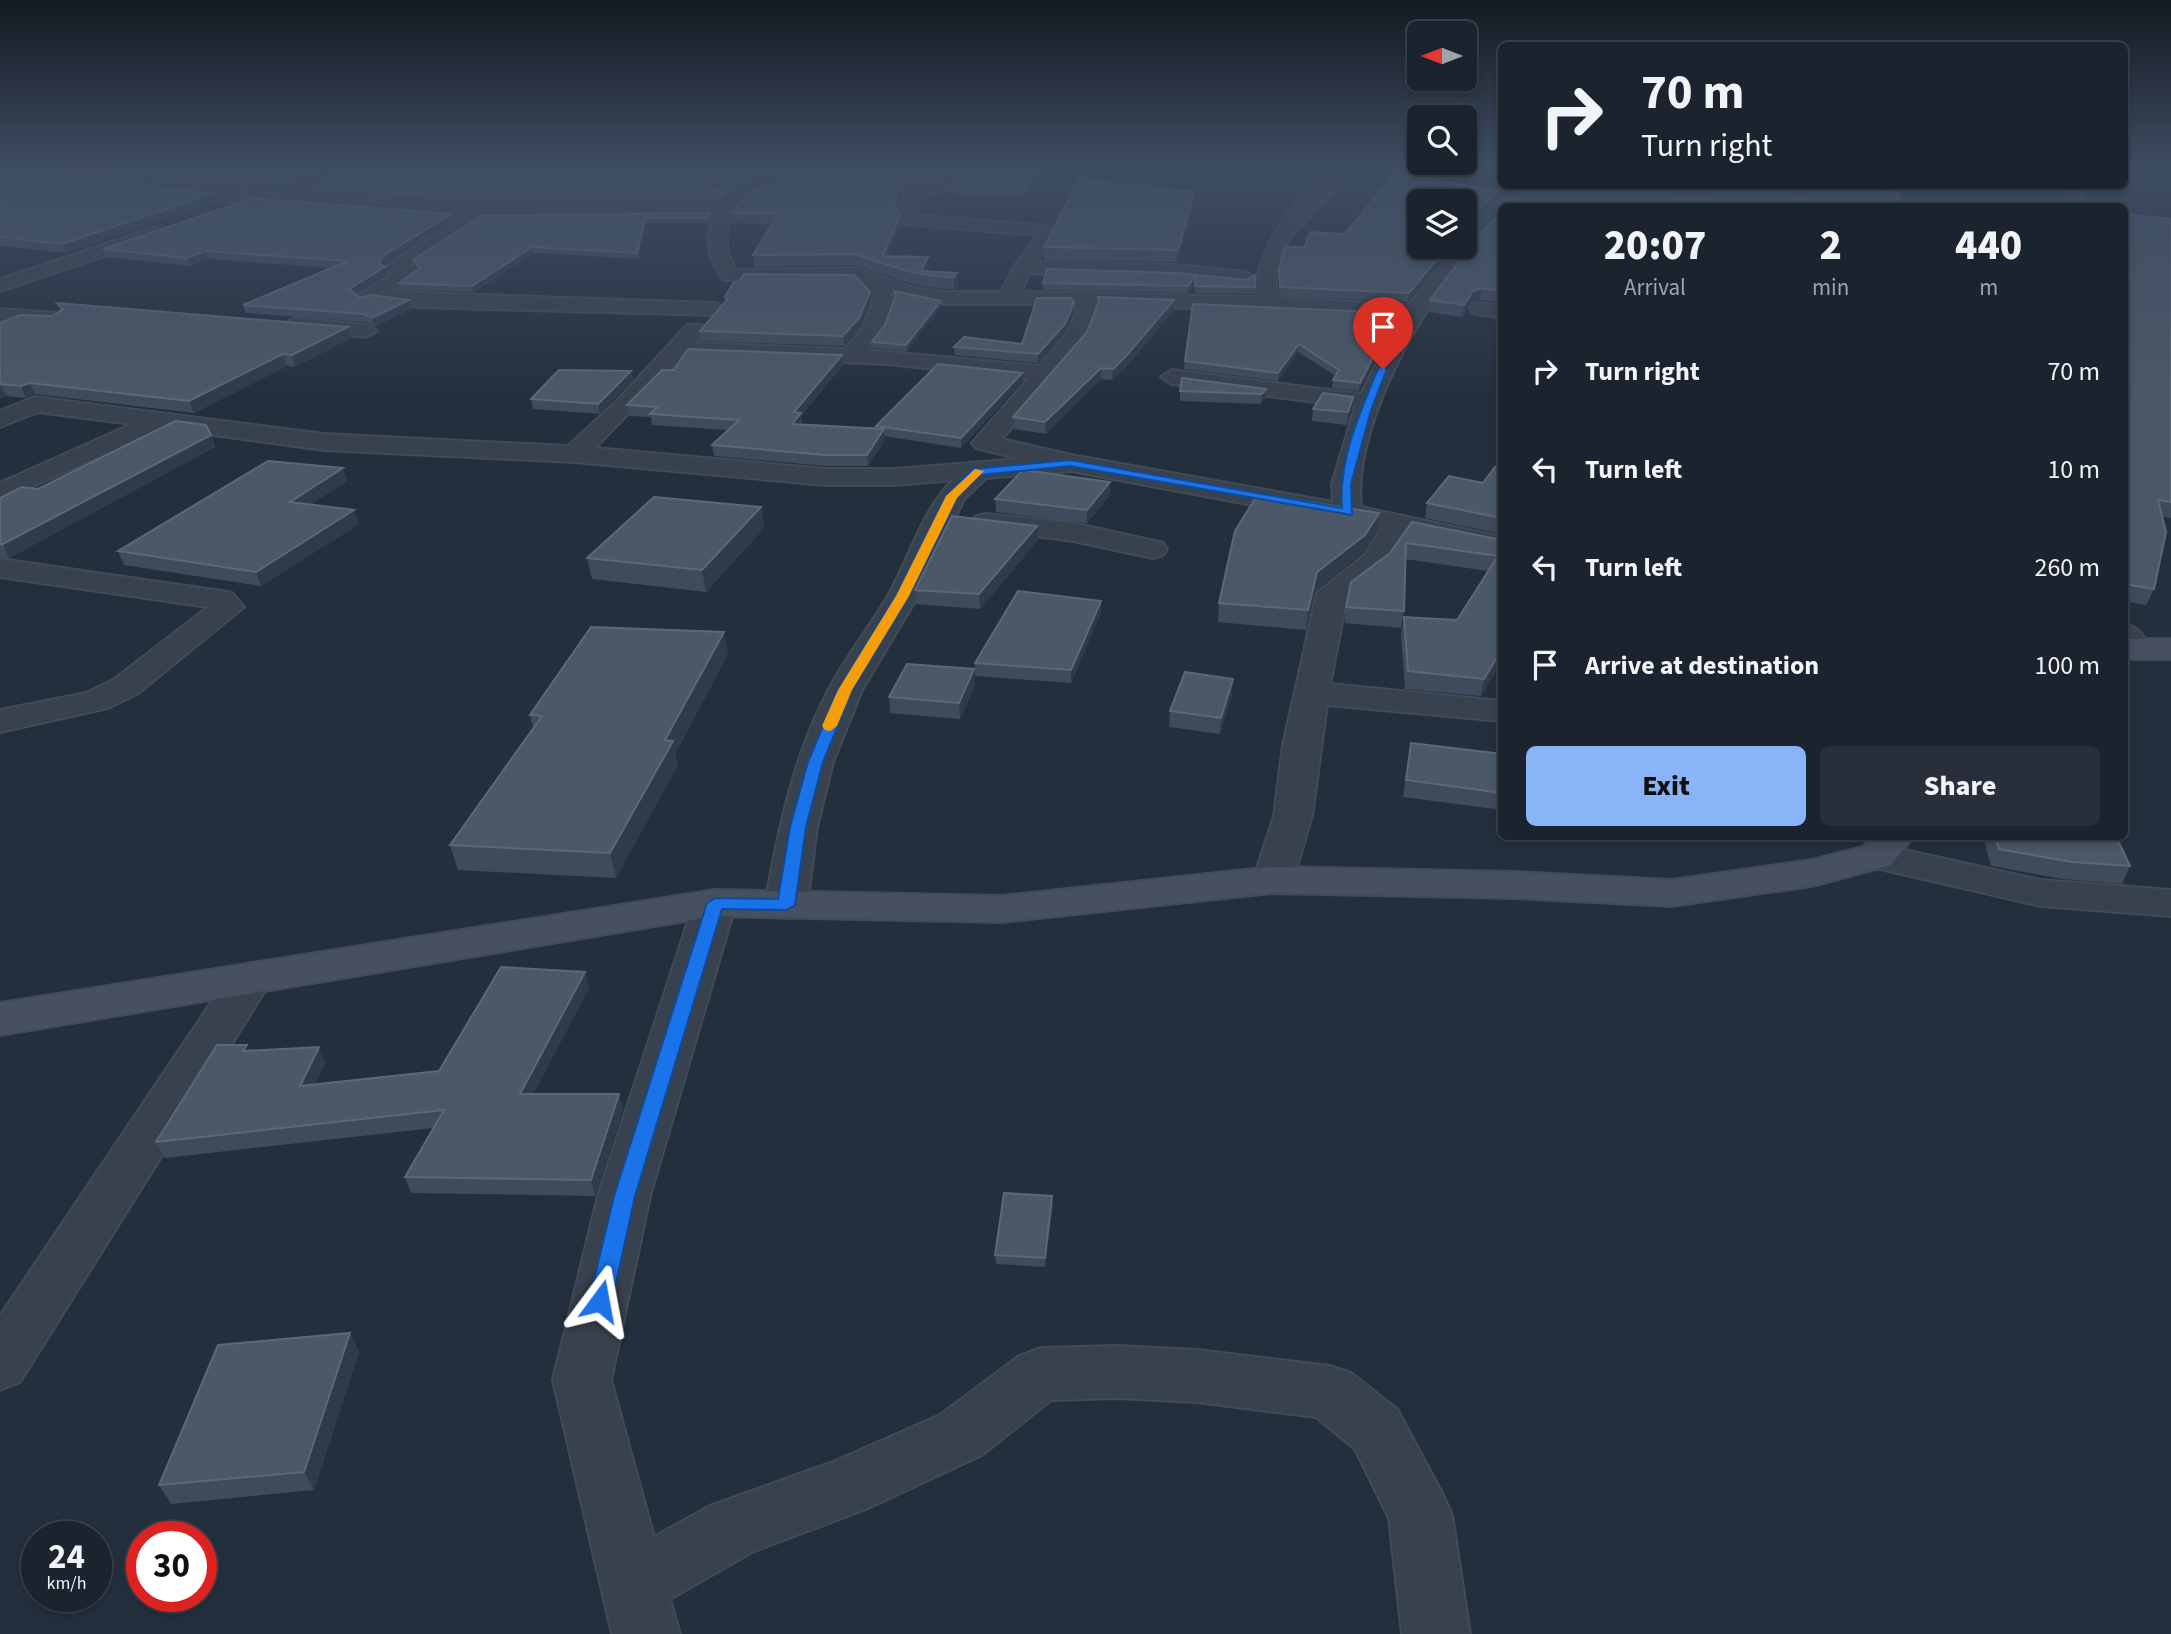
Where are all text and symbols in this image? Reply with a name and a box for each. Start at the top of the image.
north arrow [1407,21,1477,91]
map controls [1407,21,1477,259]
text: 70 m [1641,58,1745,128]
icon: right [1526,70,1617,161]
button: search [1407,105,1477,175]
text: Turn right [1641,123,1772,169]
button: layers [1407,189,1477,259]
text: 20:07 [1604,216,1706,276]
text: 2 [1819,216,1842,276]
text: 440 [1955,216,2022,276]
text: Arrival [1624,271,1686,304]
text: min [1812,271,1849,304]
text: m [1979,271,1998,304]
pin [1353,297,1413,369]
icon: arrive [1364,308,1402,346]
icon: right [1526,352,1564,390]
text: Turn right [1585,353,1700,390]
text: 70 m [2047,353,2100,390]
icon: left [1526,450,1564,488]
text: Turn left [1585,451,1682,488]
text: 10 m [2047,451,2100,488]
icon: left [1526,548,1564,586]
text: Turn left [1585,549,1682,586]
text: 260 m [2034,549,2100,586]
icon: arrive [1526,646,1564,684]
text: Arrive at destination [1585,647,1819,684]
text: 100 m [2034,647,2100,684]
button: Exit [1526,746,1806,826]
button: Share [1820,746,2100,826]
position arrow [563,1264,637,1338]
speed limit sign: 30 [126,1521,217,1612]
text: 24 [48,1532,85,1582]
text: km/h [47,1571,86,1596]

